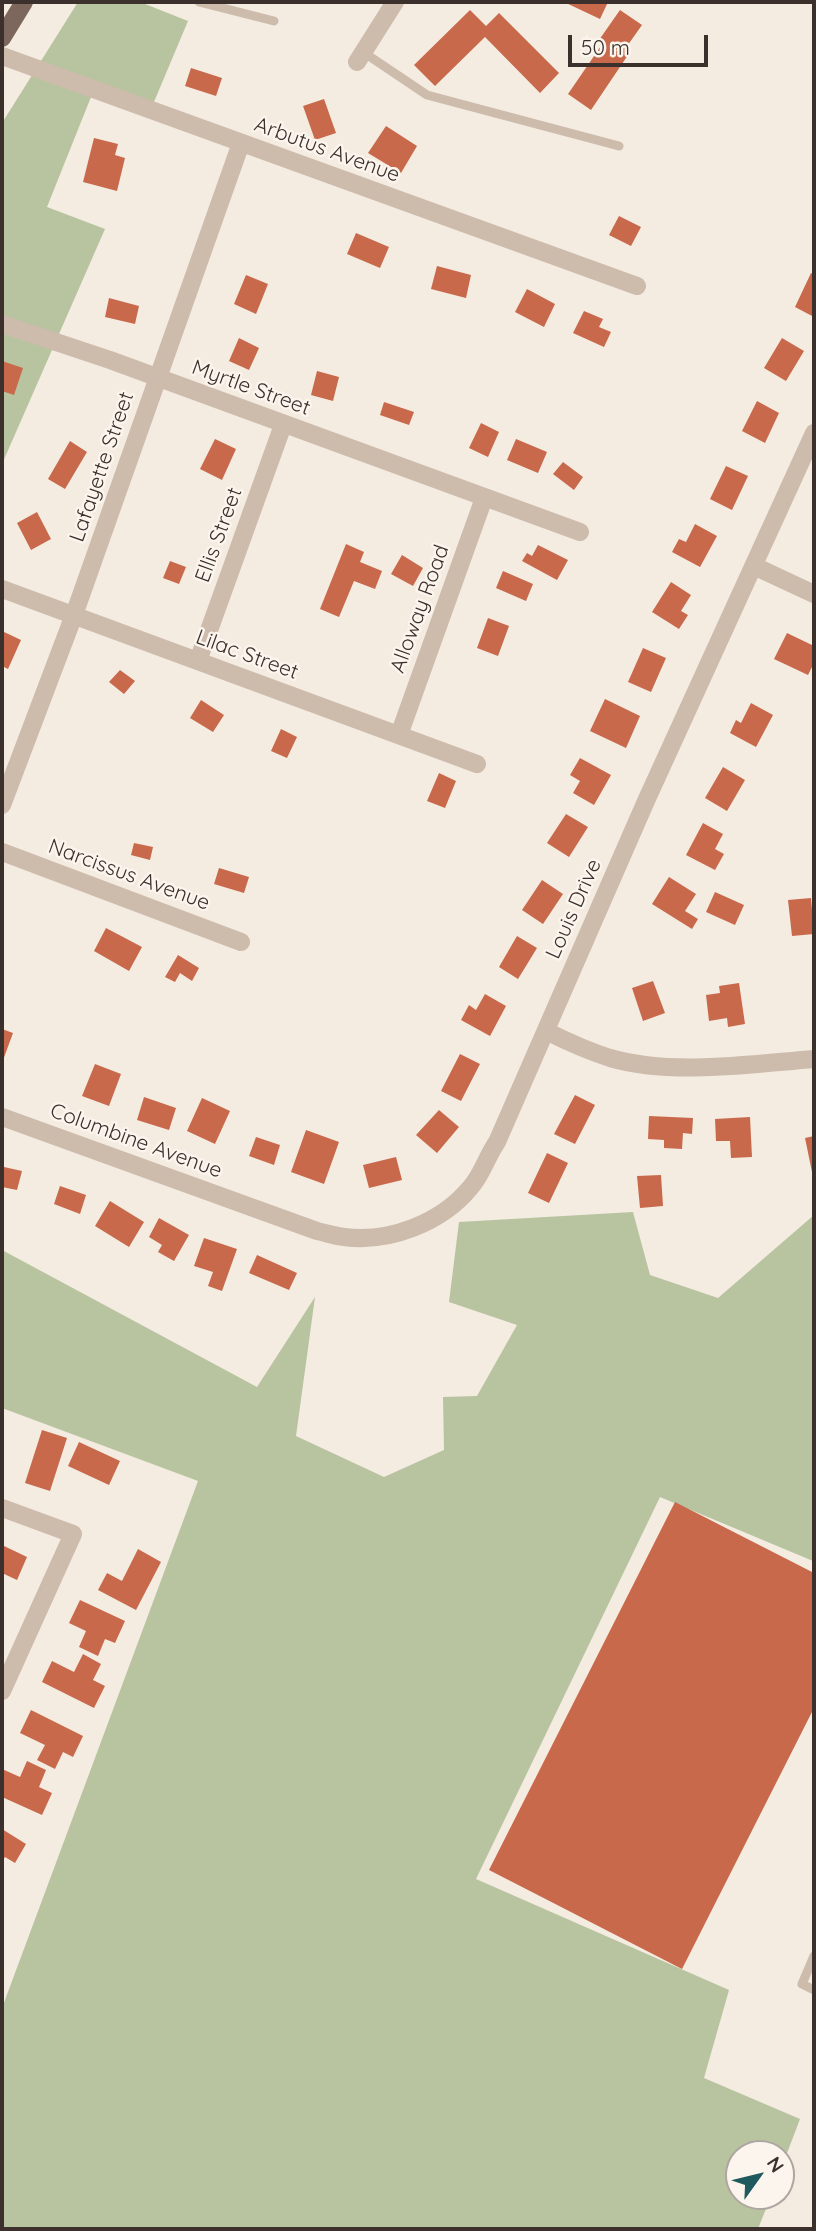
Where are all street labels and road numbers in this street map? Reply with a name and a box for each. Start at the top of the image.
street label: Arbutus Avenue [251,112,403,188]
street label: Myrtle Street [188,355,314,421]
street label: Lafayette Street [65,389,139,545]
street label: Ellis Street [190,484,248,586]
street label: Alloway Road [385,542,455,676]
street label: Lilac Street [192,625,302,685]
street label: Narcissus Avenue [45,834,213,916]
street label: Louis Drive [541,855,607,963]
street label: Columbine Avenue [47,1098,225,1184]

